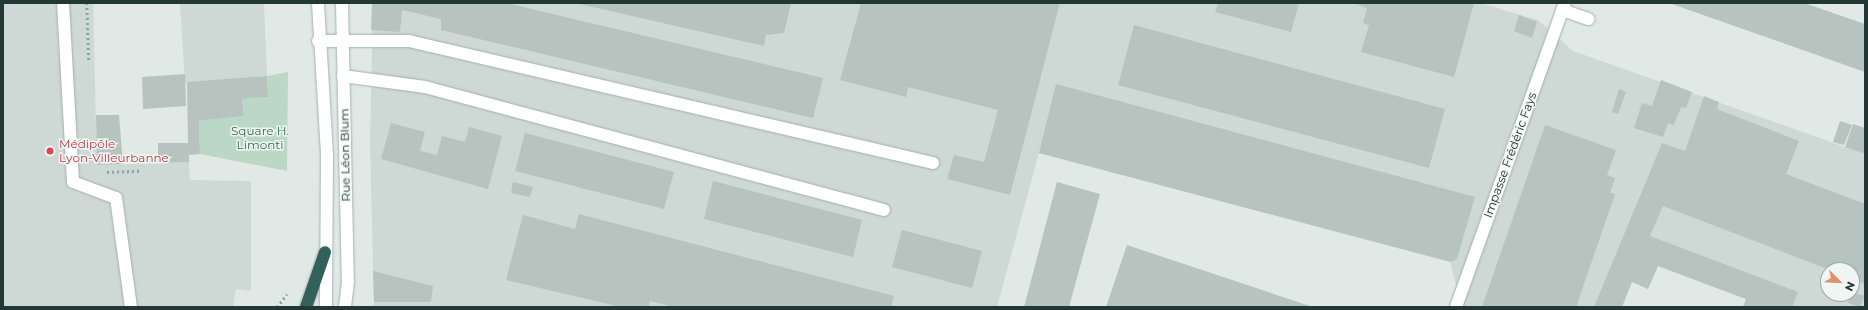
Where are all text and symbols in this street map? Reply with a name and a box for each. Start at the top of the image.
street label: Impasse Frédéric Fays [1481,90,1539,220]
street label: Rue Léon Blum [337,108,353,202]
park label: Square H. Limonti [231,124,289,152]
place label: Médipôle Lyon-Villeurbanne [59,137,169,165]
marker: Médipôle Lyon-Villeurbanne [44,145,56,157]
north arrow [1820,262,1860,302]
text: N [1842,280,1858,293]

